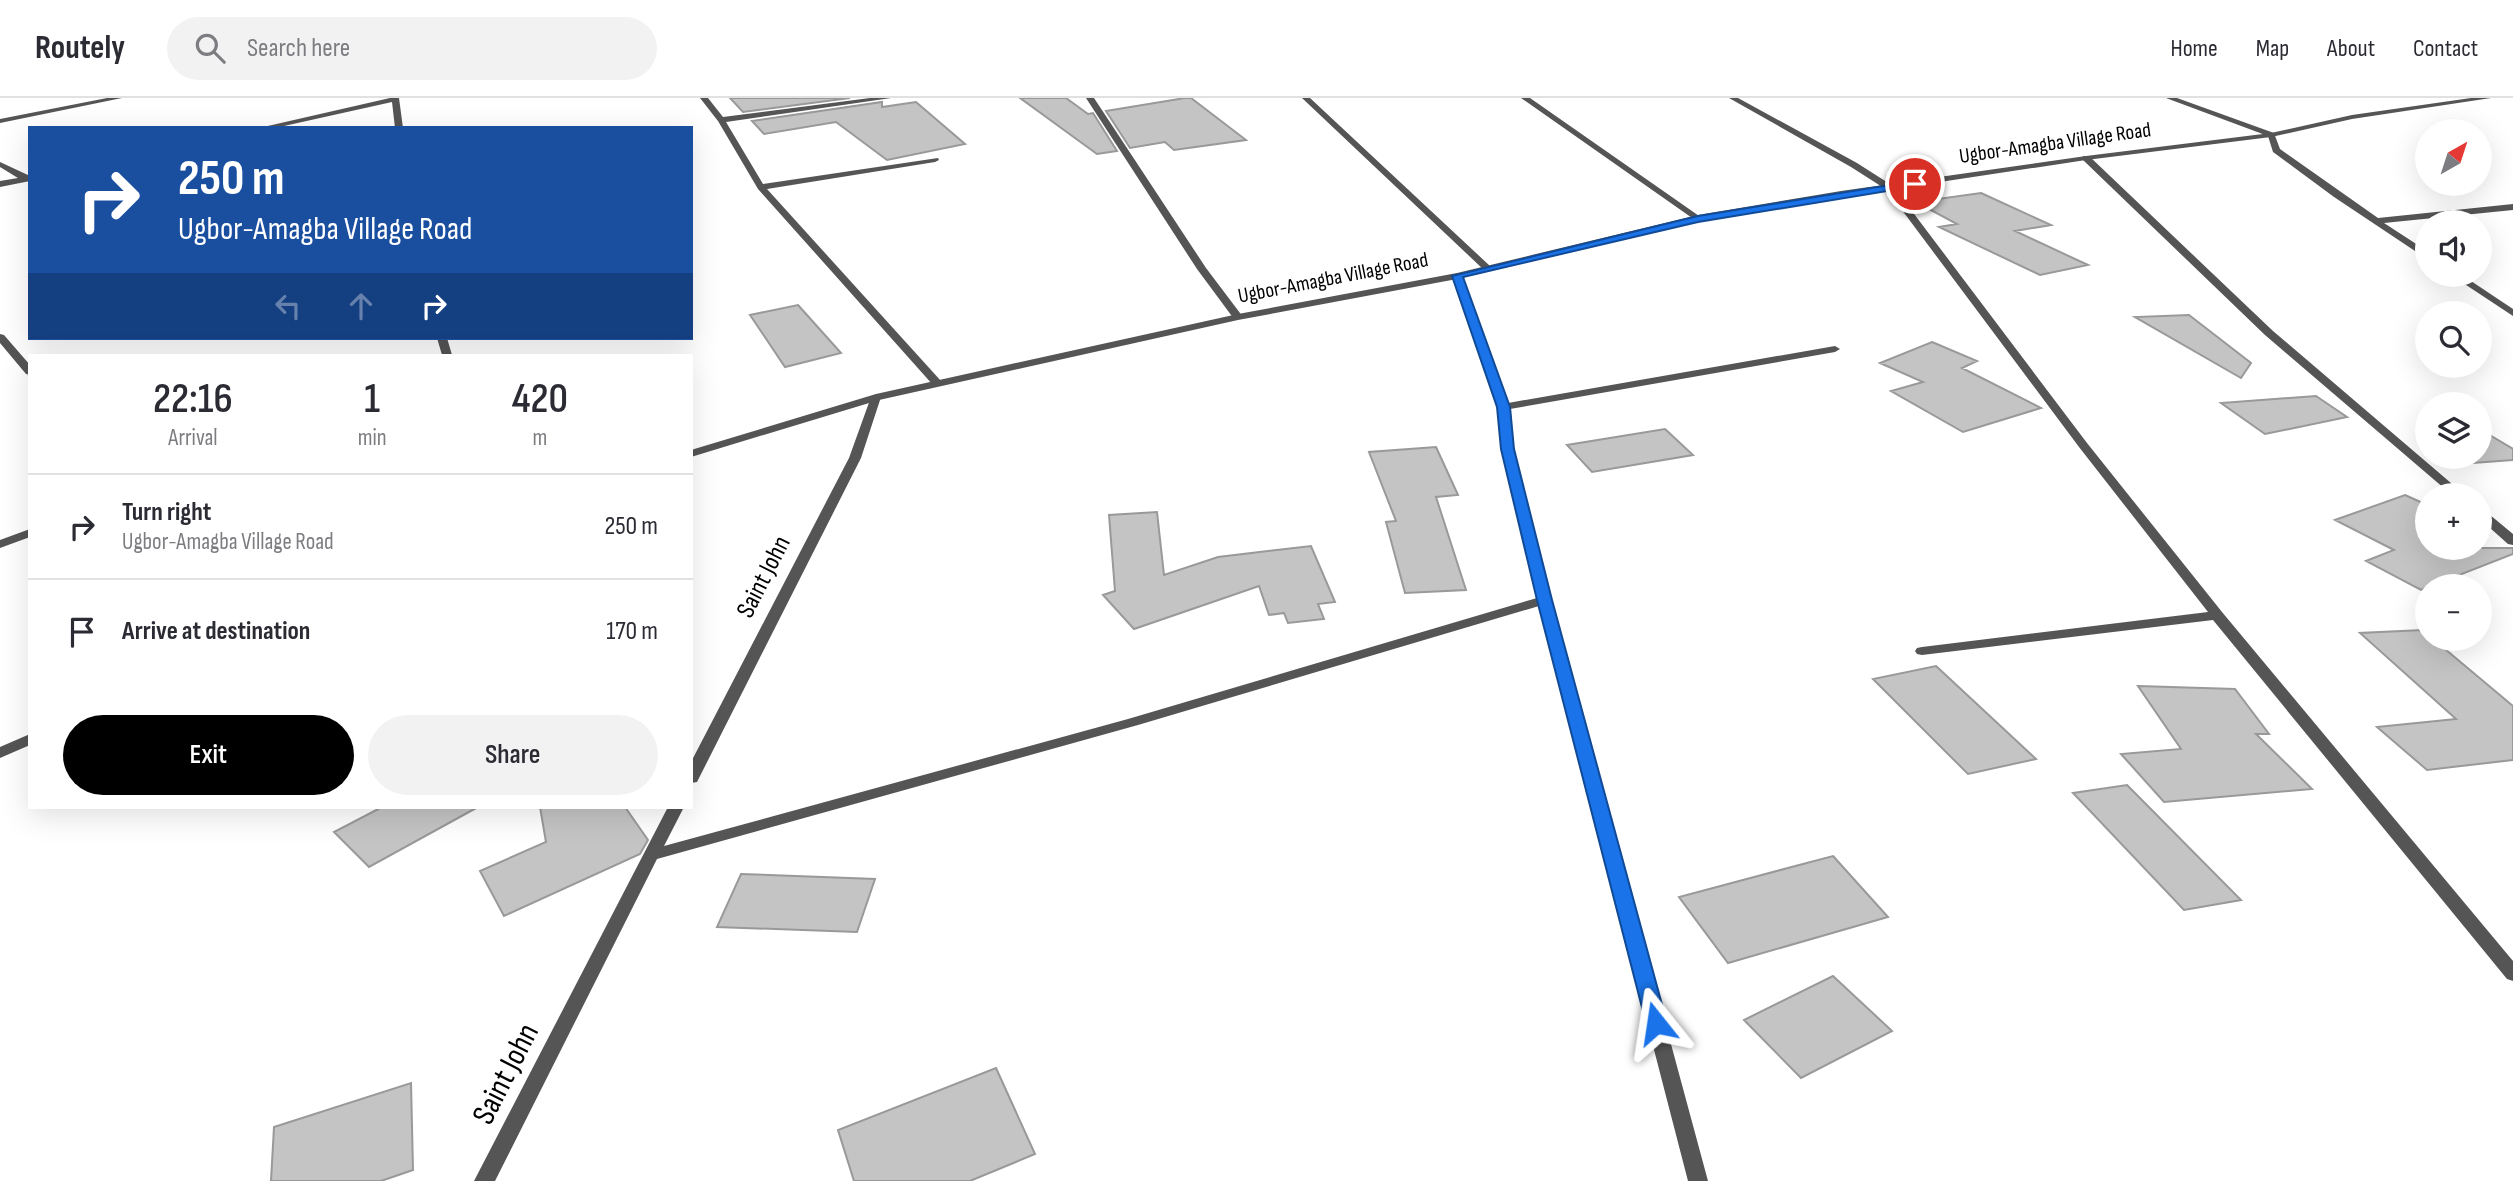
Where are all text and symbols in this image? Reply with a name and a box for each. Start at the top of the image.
search box [167,17,657,80]
text: Routely [35,28,125,68]
icon: search [191,29,229,67]
text: Search here [247,33,350,64]
text: Home [2170,34,2218,63]
text: Map [2256,34,2289,63]
text: About [2327,34,2375,63]
text: Contact [2413,34,2478,63]
street label: Ugbor-Amagba Village Road [1958,117,2152,169]
north arrow [2415,119,2492,196]
map controls [2415,119,2492,651]
text: 250 m [178,150,284,209]
icon: right [63,154,154,245]
pin [1885,154,1945,214]
icon: arrive [1896,165,1934,203]
text: Ugbor-Amagba Village Road [178,210,472,249]
button: sound [2415,210,2492,287]
street label: Ugbor-Amagba Village Road [1236,247,1430,309]
icon: left [269,287,307,325]
icon: ahead [342,287,380,325]
icon: right [415,287,453,325]
button: search [2415,301,2492,378]
text: 22:16 [153,374,233,425]
text: 1 [364,374,380,425]
text: 420 [512,374,568,425]
button: layers [2415,392,2492,469]
text: Arrival [168,424,218,452]
text: min [358,424,387,452]
text: m [532,424,547,452]
button: + [2415,483,2492,560]
text: Turn right [122,497,211,528]
icon: right [63,508,101,546]
text: 250 m [604,511,658,542]
text: Ugbor-Amagba Village Road [122,528,334,556]
street label: Saint John [730,531,798,623]
button: − [2415,574,2492,651]
icon: arrive [63,613,101,651]
text: Arrive at destination [122,616,310,647]
text: 170 m [606,616,658,647]
button: Exit [63,715,354,795]
button: Share [368,715,658,795]
position arrow [1619,986,1693,1060]
street label: Saint John [464,1017,548,1131]

